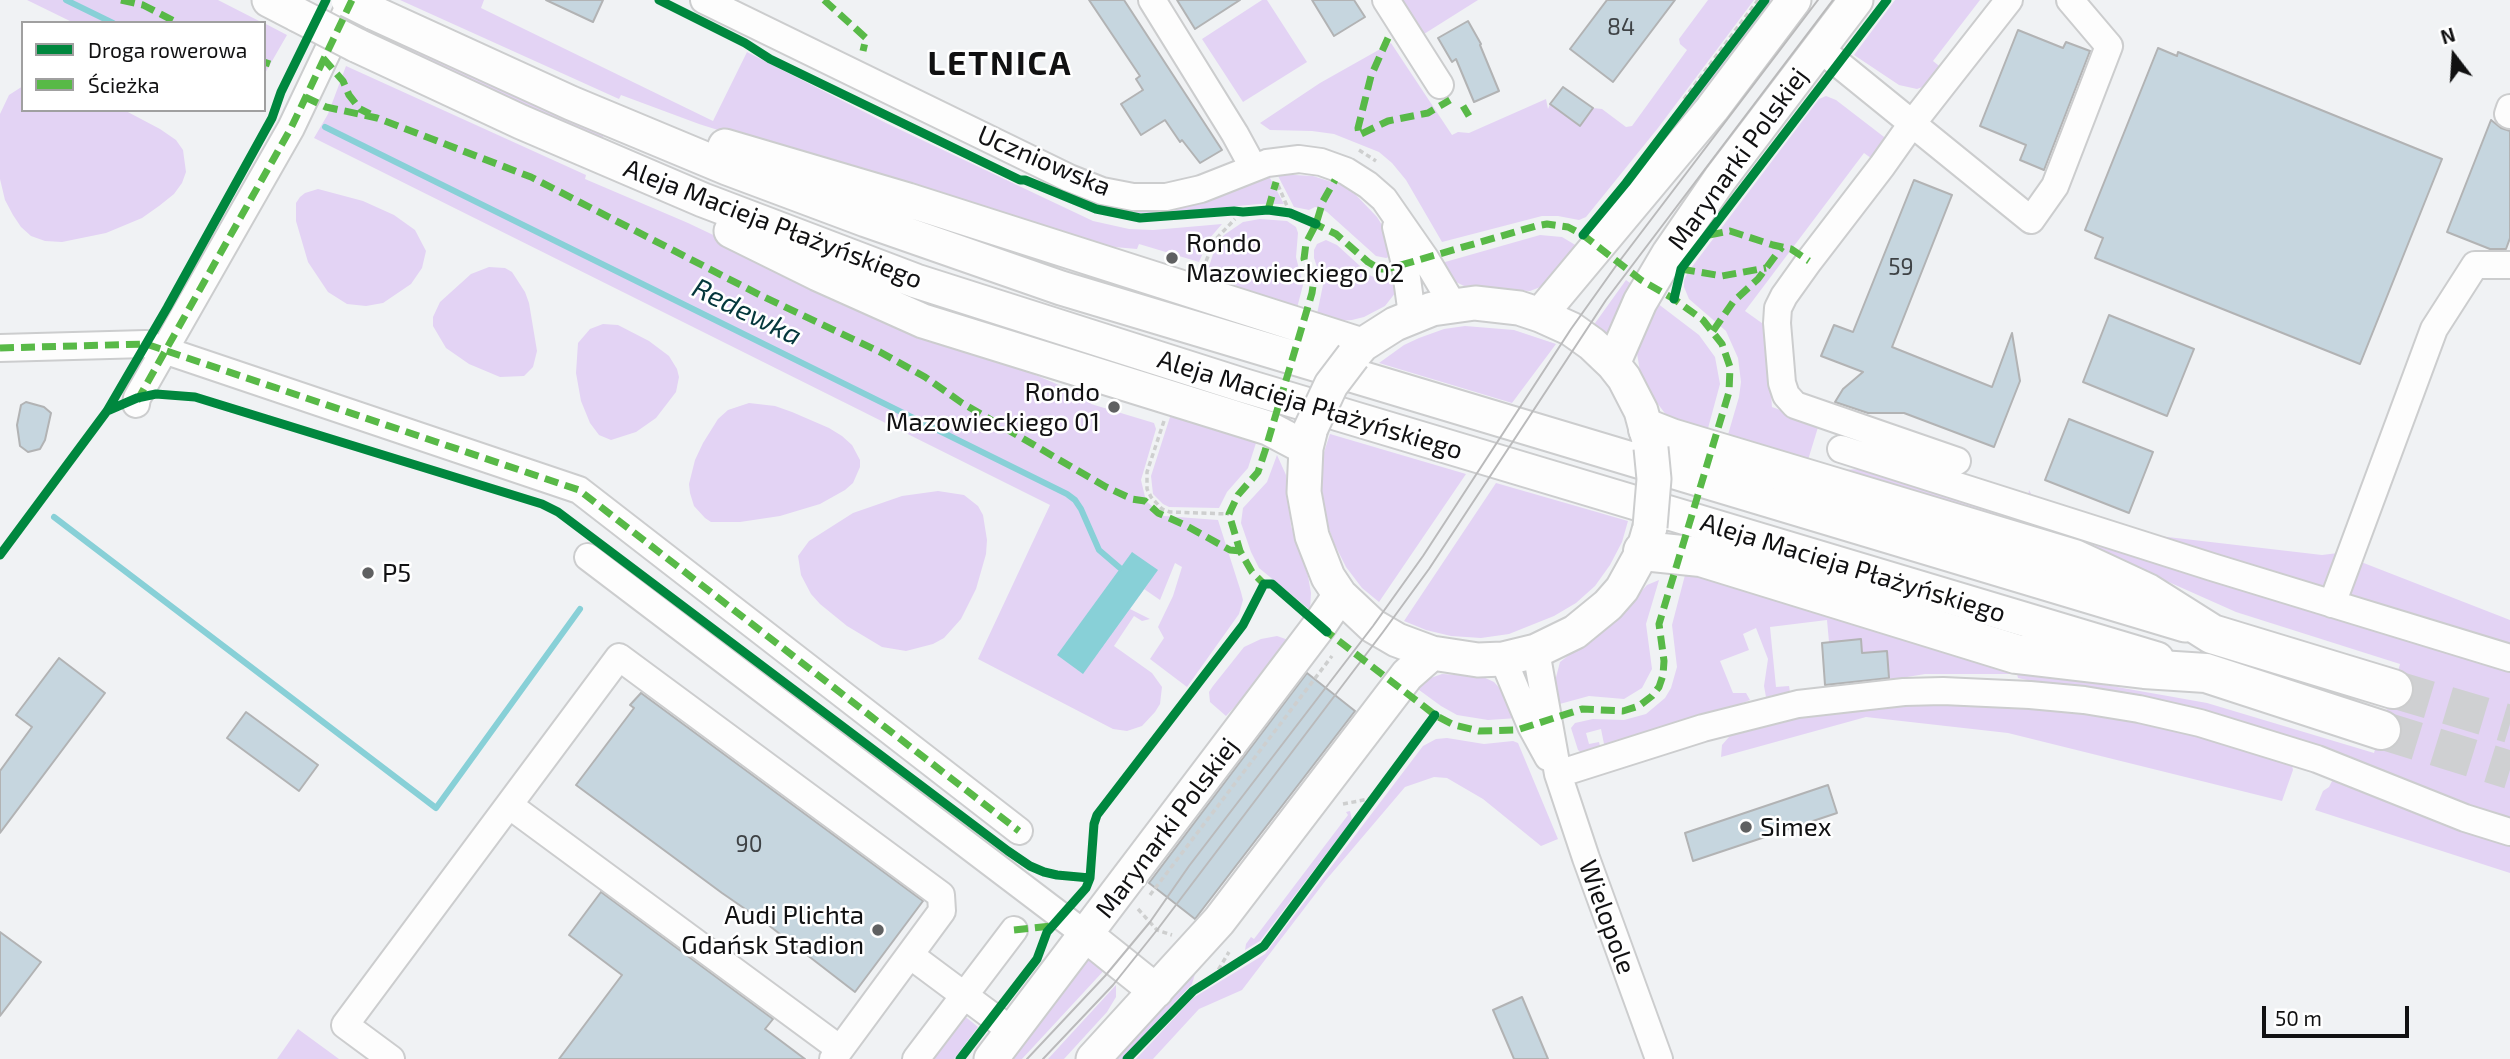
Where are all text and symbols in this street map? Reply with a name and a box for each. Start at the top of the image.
house number: 84 [1607,13,1635,41]
legend [21,21,266,112]
north arrow [2419,21,2489,91]
text: N [2438,22,2458,48]
text: Droga rowerowa [88,37,247,62]
district label: LETNICA [928,44,1072,84]
street label: Marynarki Polskiej [1661,62,1815,256]
text: Ścieżka [88,72,159,97]
street label: Uczniowska [973,119,1115,203]
street label: Aleja Macieja Płażyńskiego [619,153,927,295]
place label: Rondo Mazowieckiego 02 [1186,227,1404,288]
marker: Rondo Mazowieckiego 02 [1164,250,1180,266]
house number: 59 [1888,253,1914,281]
water label: Redewka [687,271,807,353]
street label: Aleja Macieja Płażyńskiego [1154,344,1466,466]
place label: Rondo Mazowieckiego 01 [886,376,1100,438]
marker: Rondo Mazowieckiego 01 [1106,399,1122,415]
street label: Aleja Macieja Płażyńskiego [1697,507,2009,629]
place label: P5 [382,557,411,589]
marker: P5 [360,565,376,581]
street label: Marynarki Polskiej [1089,732,1245,924]
place label: Simex [1760,811,1831,843]
marker: Simex [1738,819,1754,835]
house number: 90 [735,830,763,858]
street label: Wielopole [1572,856,1642,978]
place label: Audi Plichta Gdańsk Stadion [681,899,864,960]
marker: Audi Plichta Gdańsk Stadion [870,922,886,938]
scale bar [2265,992,2412,1036]
text: 50 m [2275,1005,2322,1030]

